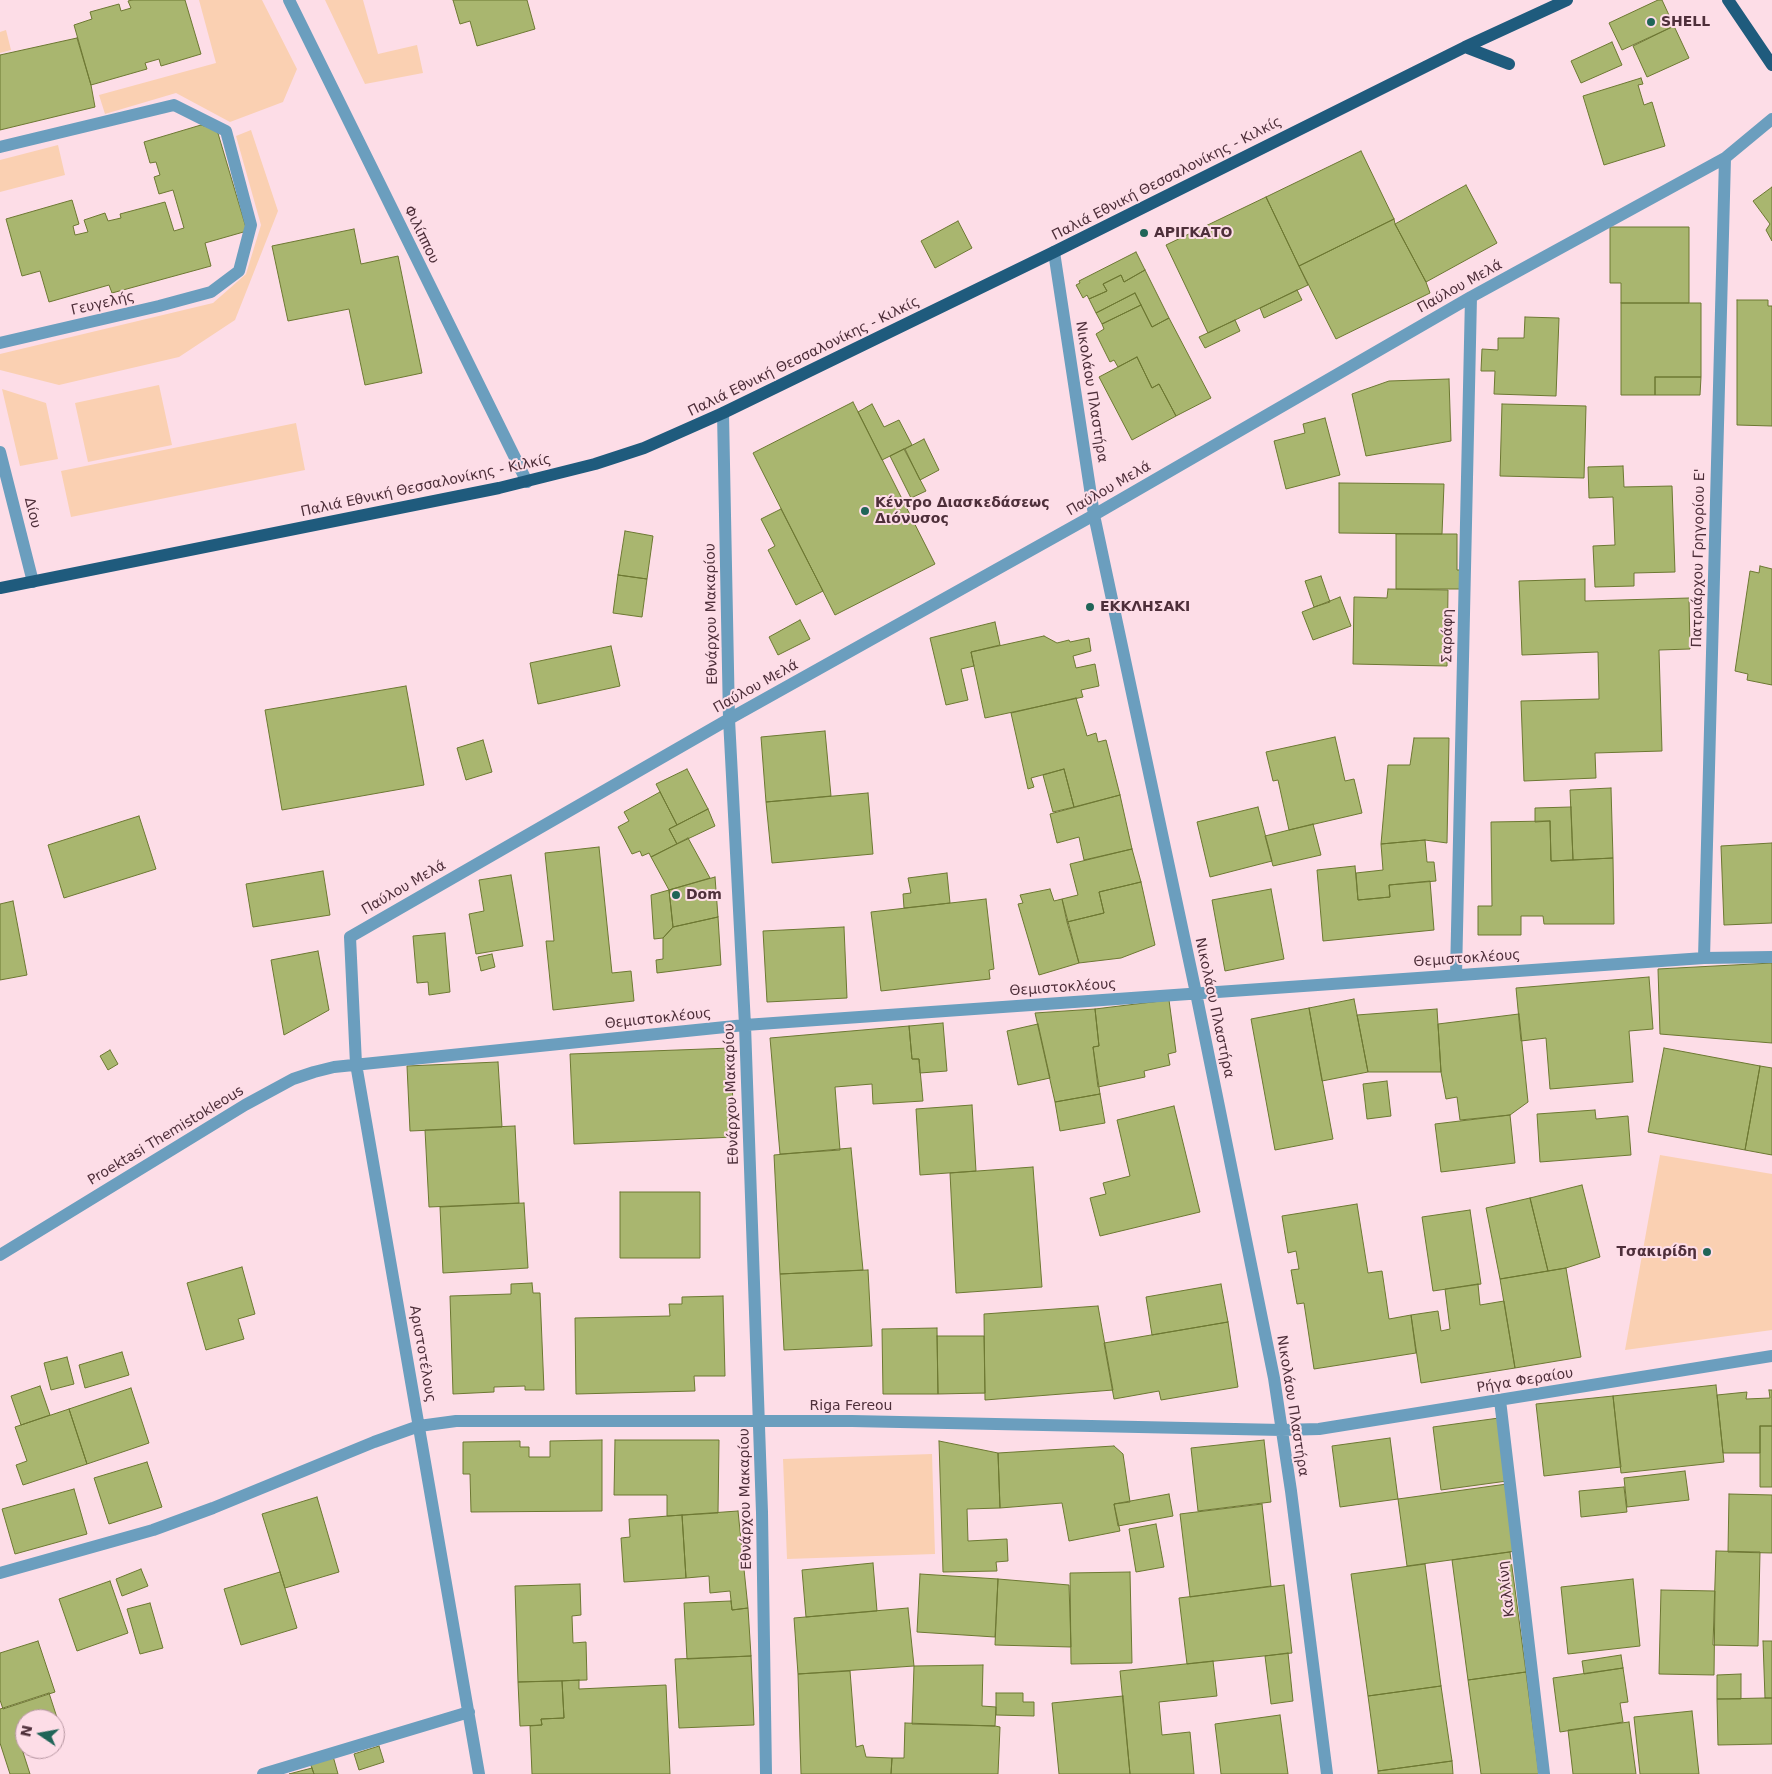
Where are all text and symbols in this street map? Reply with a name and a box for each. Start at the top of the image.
place label: SHELL [1661,14,1710,30]
marker: SHELL [1645,16,1657,28]
street label: Παλιά Εθνική Θεσσαλονίκης - Κιλκίς [1049,113,1285,245]
street label: Φιλίππου [400,203,442,267]
place label: ΑΡΙΓΚΑΤΟ [1154,225,1232,241]
marker: ΑΡΙΓΚΑΤΟ [1138,227,1150,239]
street label: Παύλου Μελά [1415,257,1505,317]
street label: Γευγελής [70,289,136,319]
street label: Παλιά Εθνική Θεσσαλονίκης - Κιλκίς [685,293,923,421]
street label: Νικολάου Πλαστήρα [1072,320,1110,464]
street label: Παλιά Εθνική Θεσσαλονίκης - Κιλκίς [299,451,553,521]
street label: Παύλου Μελά [1064,458,1154,520]
street label: Πατριάρχου Γρηγορίου Ε' [1689,468,1709,648]
place label: Κέντρο Διασκεδάσεως Διόνυσος [875,495,1050,528]
street label: Δίου [20,496,44,530]
marker: Κέντρο Διασκεδάσεως Διόνυσος [859,505,871,517]
street label: Εθνάρχου Μακαρίου [702,543,722,685]
place label: ΕΚΚΛΗΣΑΚΙ [1100,599,1190,615]
marker: ΕΚΚΛΗΣΑΚΙ [1084,601,1096,613]
street label: Σαράφη [1439,609,1457,663]
street label: Παύλου Μελά [711,657,801,717]
street label: Παύλου Μελά [359,857,449,919]
place label: Dom [686,887,722,903]
marker: Dom [670,889,682,901]
street label: Νικολάου Πλαστήρα [1191,936,1237,1080]
street label: Θεμιστοκλέους [1413,947,1521,971]
street label: Θεμιστοκλέους [1009,976,1117,1000]
street label: Θεμιστοκλέους [604,1005,712,1033]
street label: Εθνάρχου Μακαρίου [721,1023,743,1165]
street label: Proektasi Themistokleous [85,1083,247,1189]
place label: Τσακιρίδη [1616,1244,1697,1260]
marker: Τσακιρίδη [1701,1246,1713,1258]
street label: Αριστοτέλους [405,1304,439,1404]
street label: Νικολάου Πλαστήρα [1273,1334,1311,1478]
street label: Ρήγα Φεραίου [1476,1365,1574,1397]
street label: Riga Fereou [810,1398,892,1414]
street label: Εθνάρχου Μακαρίου [736,1428,756,1570]
street label: Καλλίνη [1495,1560,1519,1618]
north arrow [15,1709,65,1759]
text: N [17,1724,35,1738]

